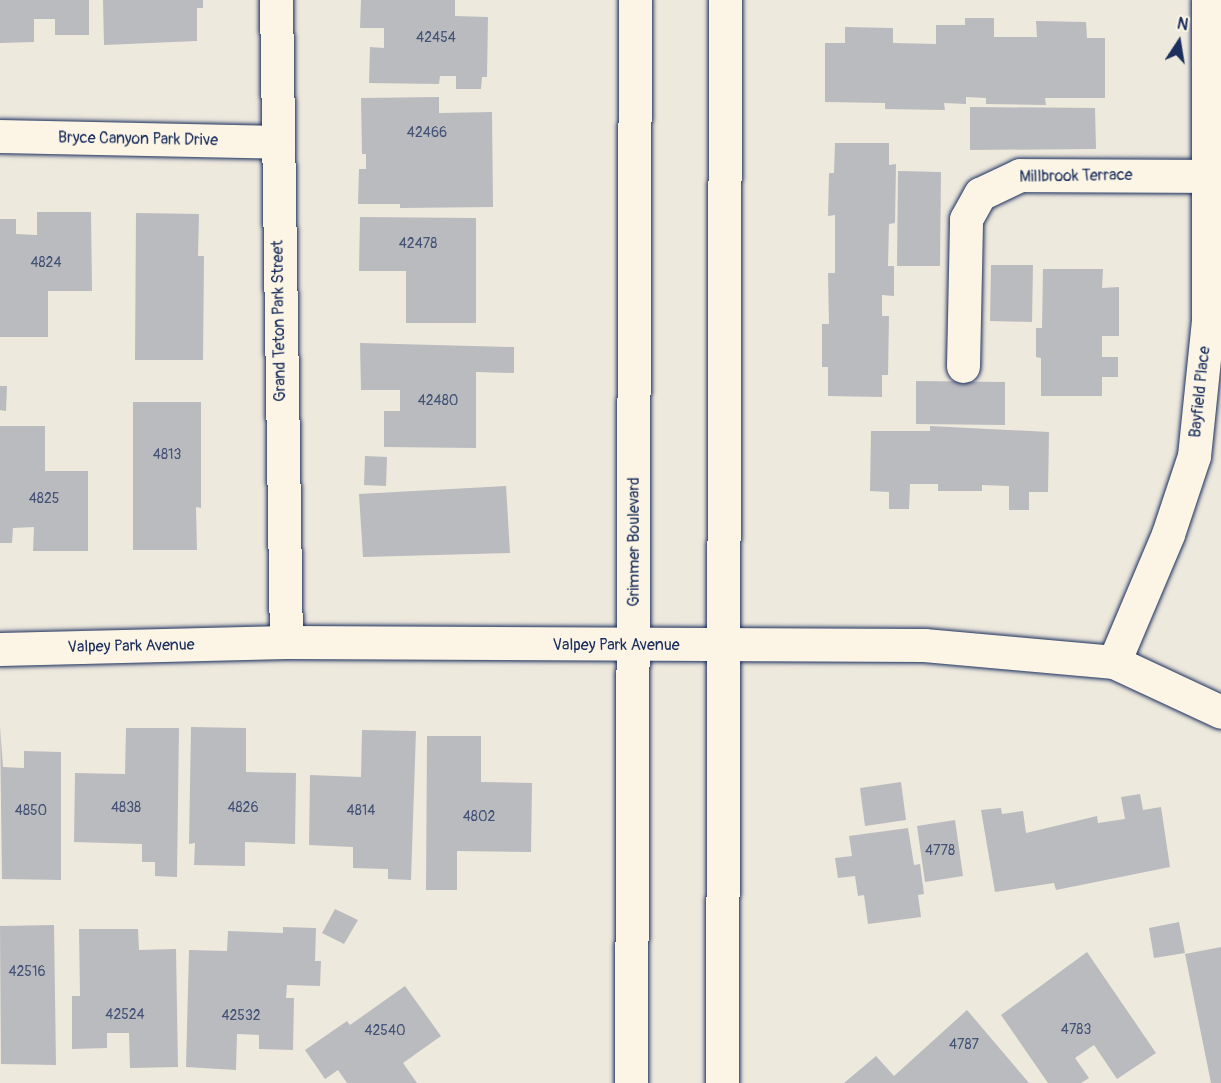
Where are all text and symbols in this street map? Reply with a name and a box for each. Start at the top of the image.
north arrow [1149,12,1209,72]
text: N [1175,13,1190,35]
house number: 42454 [416,30,456,46]
house number: 42466 [407,125,447,141]
street label: Bryce Canyon Park Drive [58,128,218,150]
street label: Millbrook Terrace [1019,165,1133,187]
house number: 42478 [399,236,437,252]
street label: Grand Teton Park Street [268,240,290,402]
house number: 4824 [30,255,62,271]
street label: Bayfield Place [1186,345,1214,439]
house number: 42480 [418,393,458,409]
house number: 4813 [153,447,181,463]
street label: Grimmer Boulevard [624,477,644,607]
house number: 4825 [29,491,59,507]
street label: Valpey Park Avenue [67,635,195,657]
street label: Valpey Park Avenue [552,635,680,655]
house number: 4838 [111,800,141,816]
house number: 4826 [227,800,259,816]
house number: 4850 [15,803,47,819]
house number: 4814 [347,803,375,819]
house number: 4802 [463,809,495,825]
house number: 4778 [925,843,955,859]
house number: 42516 [8,964,46,980]
house number: 42524 [105,1007,145,1023]
house number: 42532 [221,1008,261,1024]
house number: 4783 [1061,1022,1091,1038]
house number: 42540 [364,1023,406,1039]
house number: 4787 [949,1037,979,1053]

